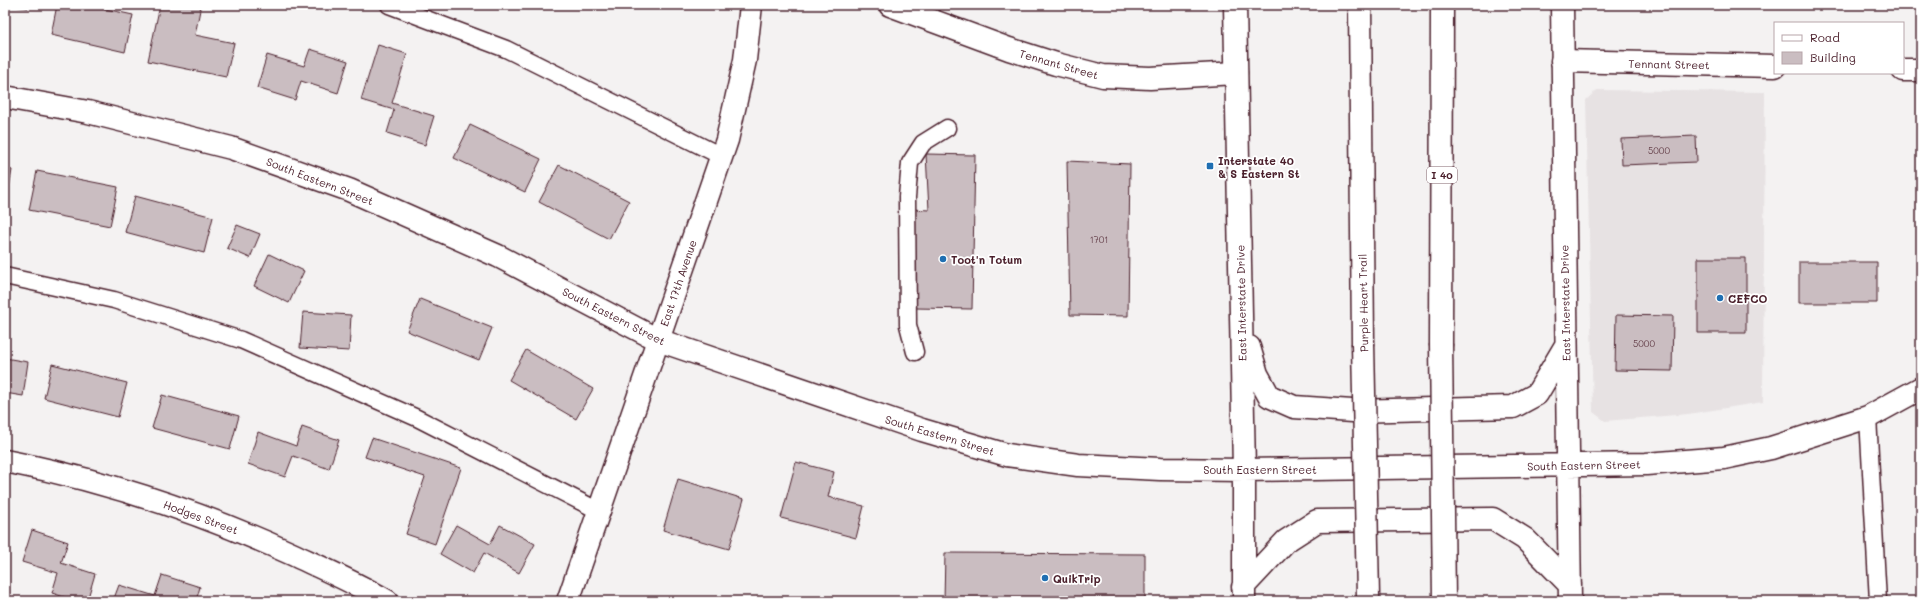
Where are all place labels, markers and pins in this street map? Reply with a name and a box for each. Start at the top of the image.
place label: Interstate 40 & S Eastern St [1218,153,1300,181]
marker: Interstate 40 & S Eastern St [1205,161,1215,171]
place label: Toot'n Totum [951,252,1022,267]
marker: Toot'n Totum [938,254,948,264]
place label: CEFCO [1728,291,1767,306]
marker: CEFCO [1715,293,1725,303]
place label: QuikTrip [1053,571,1101,586]
marker: QuikTrip [1040,573,1050,583]

